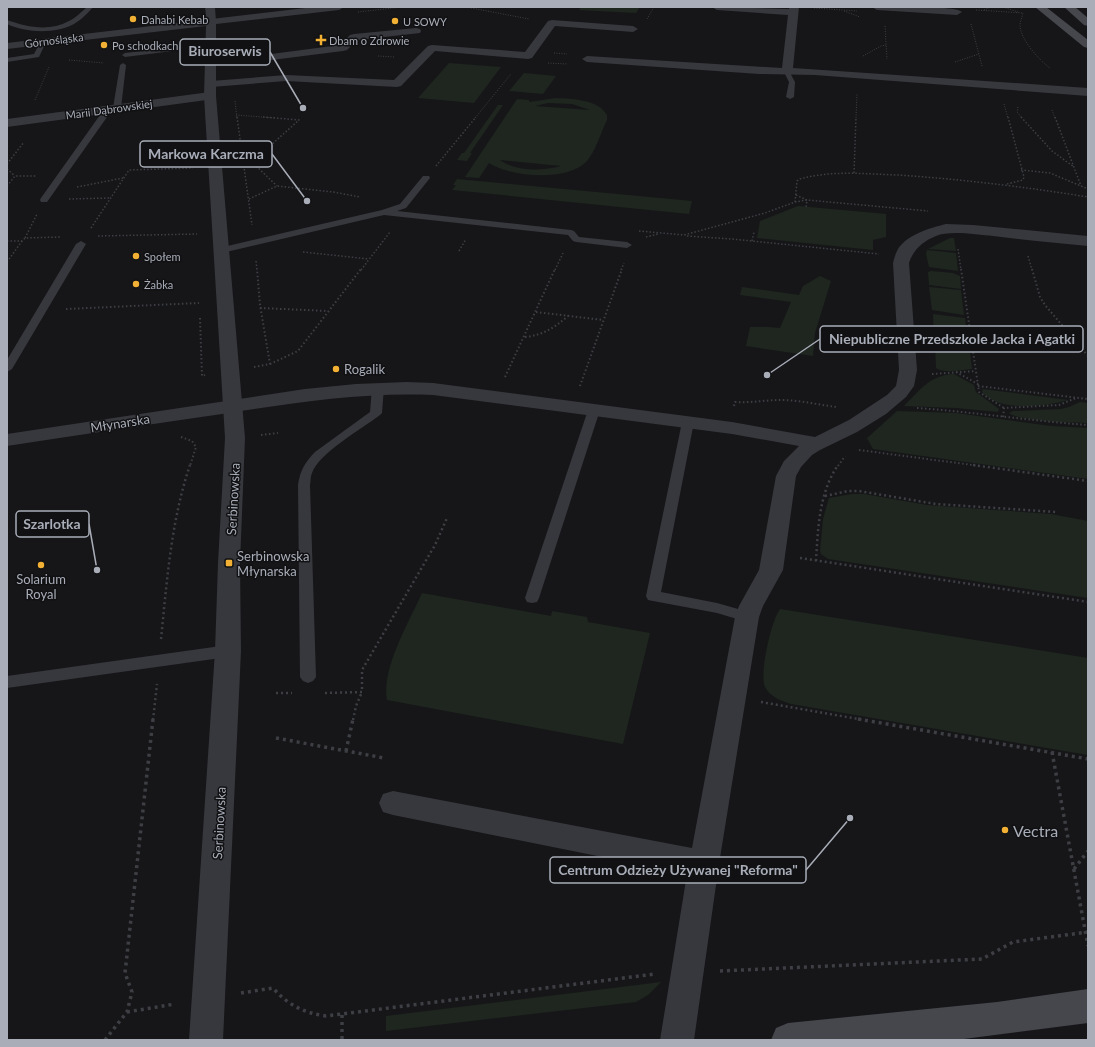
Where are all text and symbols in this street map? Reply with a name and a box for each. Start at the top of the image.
place label: Dahabi Kebab [141,13,208,26]
marker: Dahabi Kebab [128,14,138,24]
place label: U SOWY [403,15,447,28]
marker: U SOWY [390,16,400,26]
street label: Górnośląska [24,30,84,50]
place label: Dbam o Zdrowie [329,34,410,47]
marker: Dbam o Zdrowie [316,35,326,45]
place label: Po schodkach [112,39,178,52]
callout: Biuroserwis [180,39,270,65]
marker: Po schodkach [99,40,109,50]
text: Biuroserwis [188,42,262,59]
street label: Marii Dąbrowskiej [65,96,154,122]
callout: Markowa Karczma [140,141,272,167]
text: Markowa Karczma [148,145,264,162]
place label: Społem [144,250,181,263]
marker: Społem [131,251,141,261]
place label: Żabka [144,278,173,291]
marker: Żabka [131,279,141,289]
callout: Niepubliczne Przedszkole Jacka i Agatki [820,326,1083,352]
text: Niepubliczne Przedszkole Jacka i Agatki [829,330,1075,347]
place label: Rogalik [344,361,385,377]
marker: Rogalik [331,364,341,374]
street label: Młynarska [89,410,151,436]
street label: Serbinowska [223,462,243,536]
callout: Szarlotka [16,511,89,537]
text: Szarlotka [23,515,81,532]
place label: Serbinowska Młynarska [237,548,309,579]
marker: Serbinowska Młynarska [224,558,234,568]
marker: Solarium Royal [36,560,46,570]
place label: Solarium Royal [16,571,66,602]
street label: Serbinowska [209,786,229,860]
place label: Vectra [1013,821,1058,840]
marker: Vectra [1000,825,1010,835]
callout: Centrum Odzieży Używanej "Reforma" [550,857,806,883]
text: Centrum Odzieży Używanej "Reforma" [558,861,798,878]

